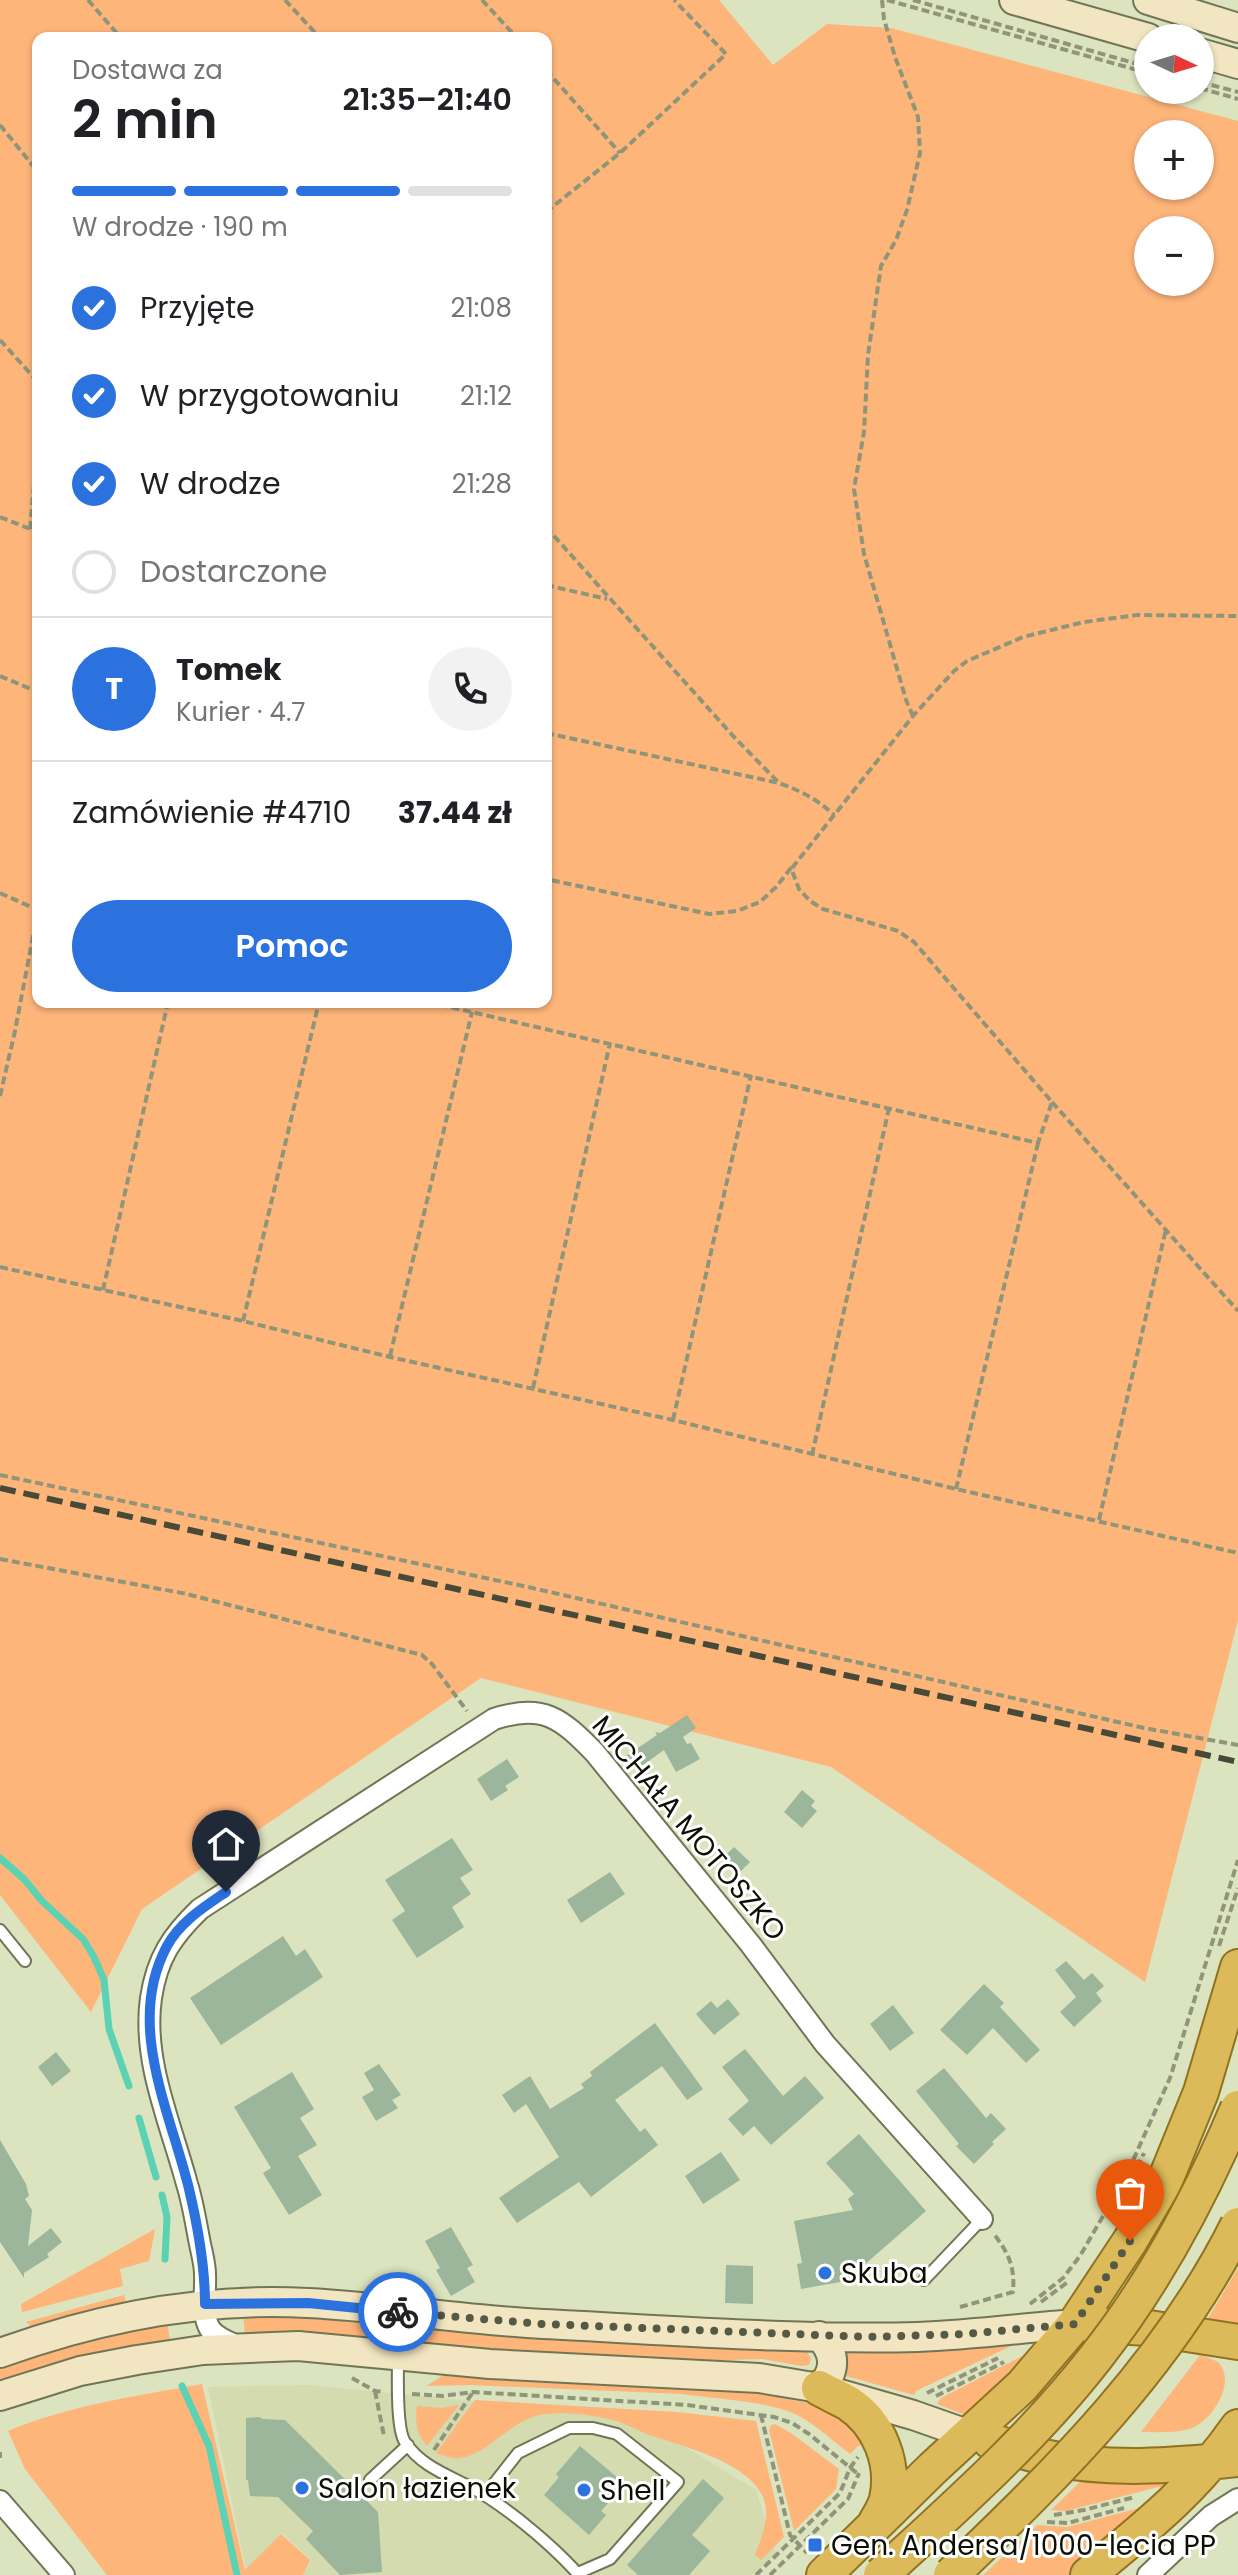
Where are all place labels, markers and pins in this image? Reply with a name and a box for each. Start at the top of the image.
pin [192,1810,260,1892]
pin [1096,2159,1164,2241]
place label: Skuba [841,2254,928,2293]
marker: Skuba [816,2264,834,2282]
place label: Salon łazienek [318,2469,517,2508]
place label: Shell [600,2471,666,2510]
marker: Salon łazienek [293,2479,311,2497]
marker: Shell [575,2481,593,2499]
place label: Gen. Andersa/1000-lecia PP [831,2526,1216,2565]
marker: Gen. Andersa/1000-lecia PP [806,2536,824,2554]

